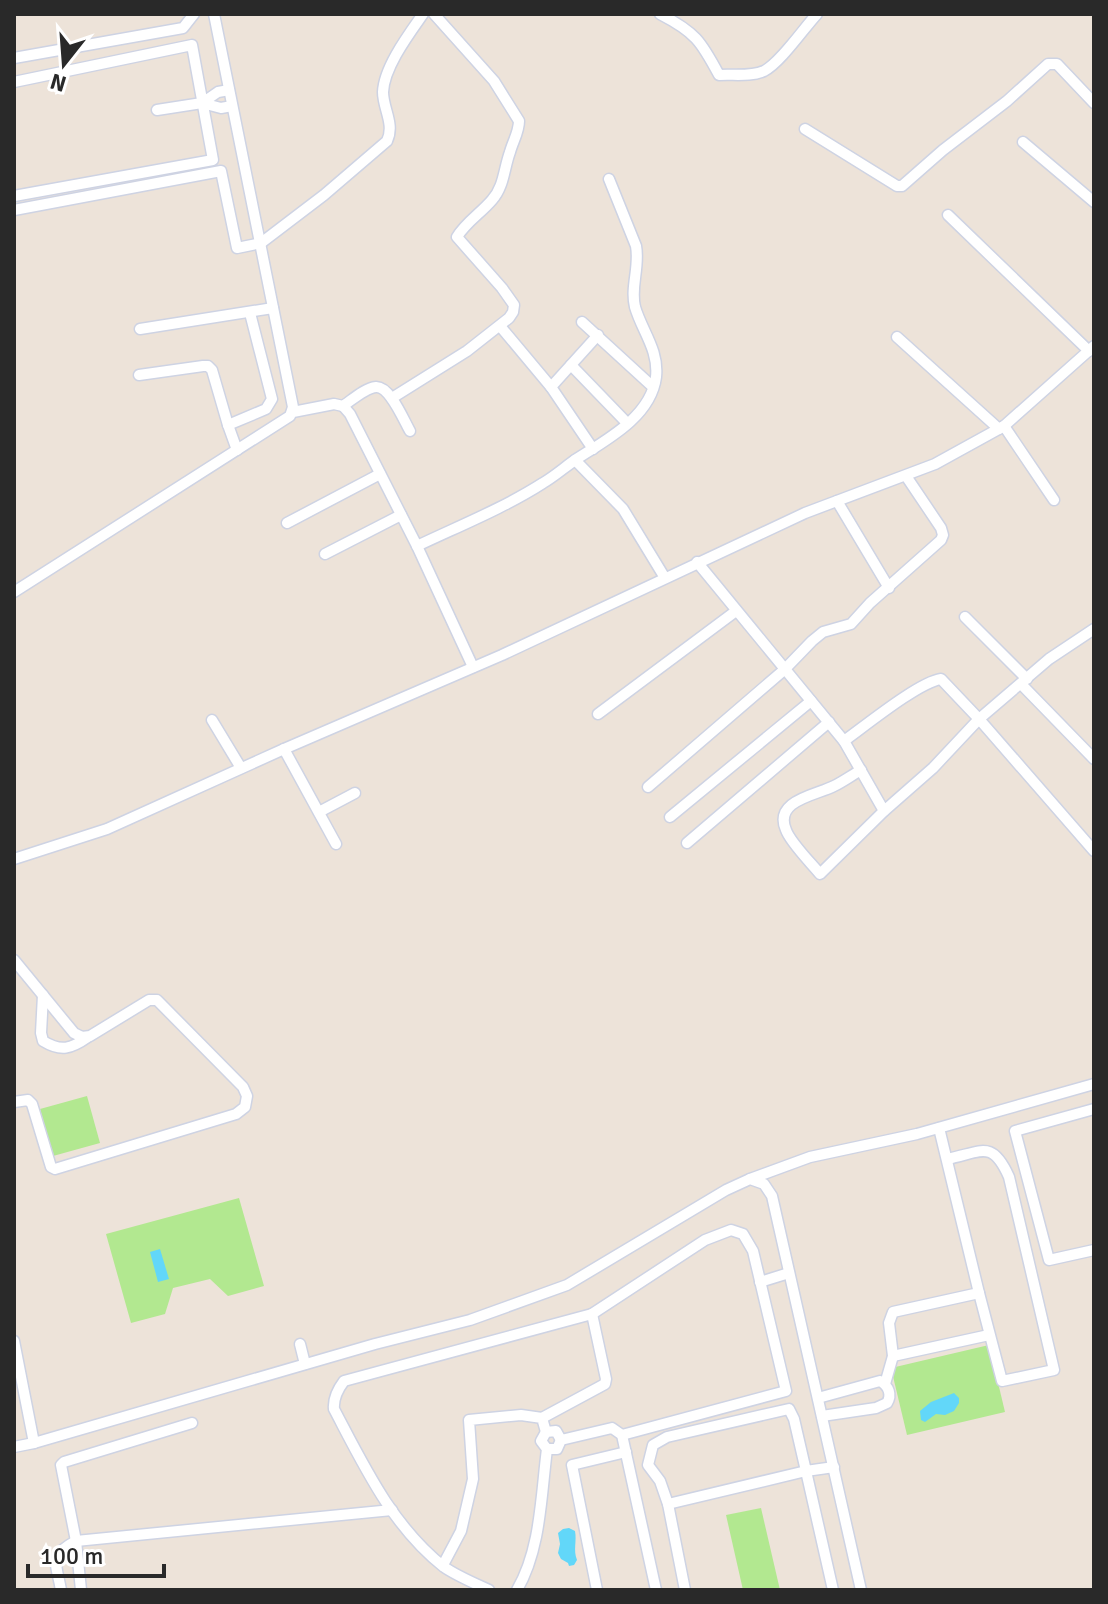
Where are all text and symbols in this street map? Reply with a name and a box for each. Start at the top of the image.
north arrow [24,24,104,104]
text: N [47,67,70,98]
scale bar [28,1528,164,1578]
text: 100 m [40,1541,103,1571]

